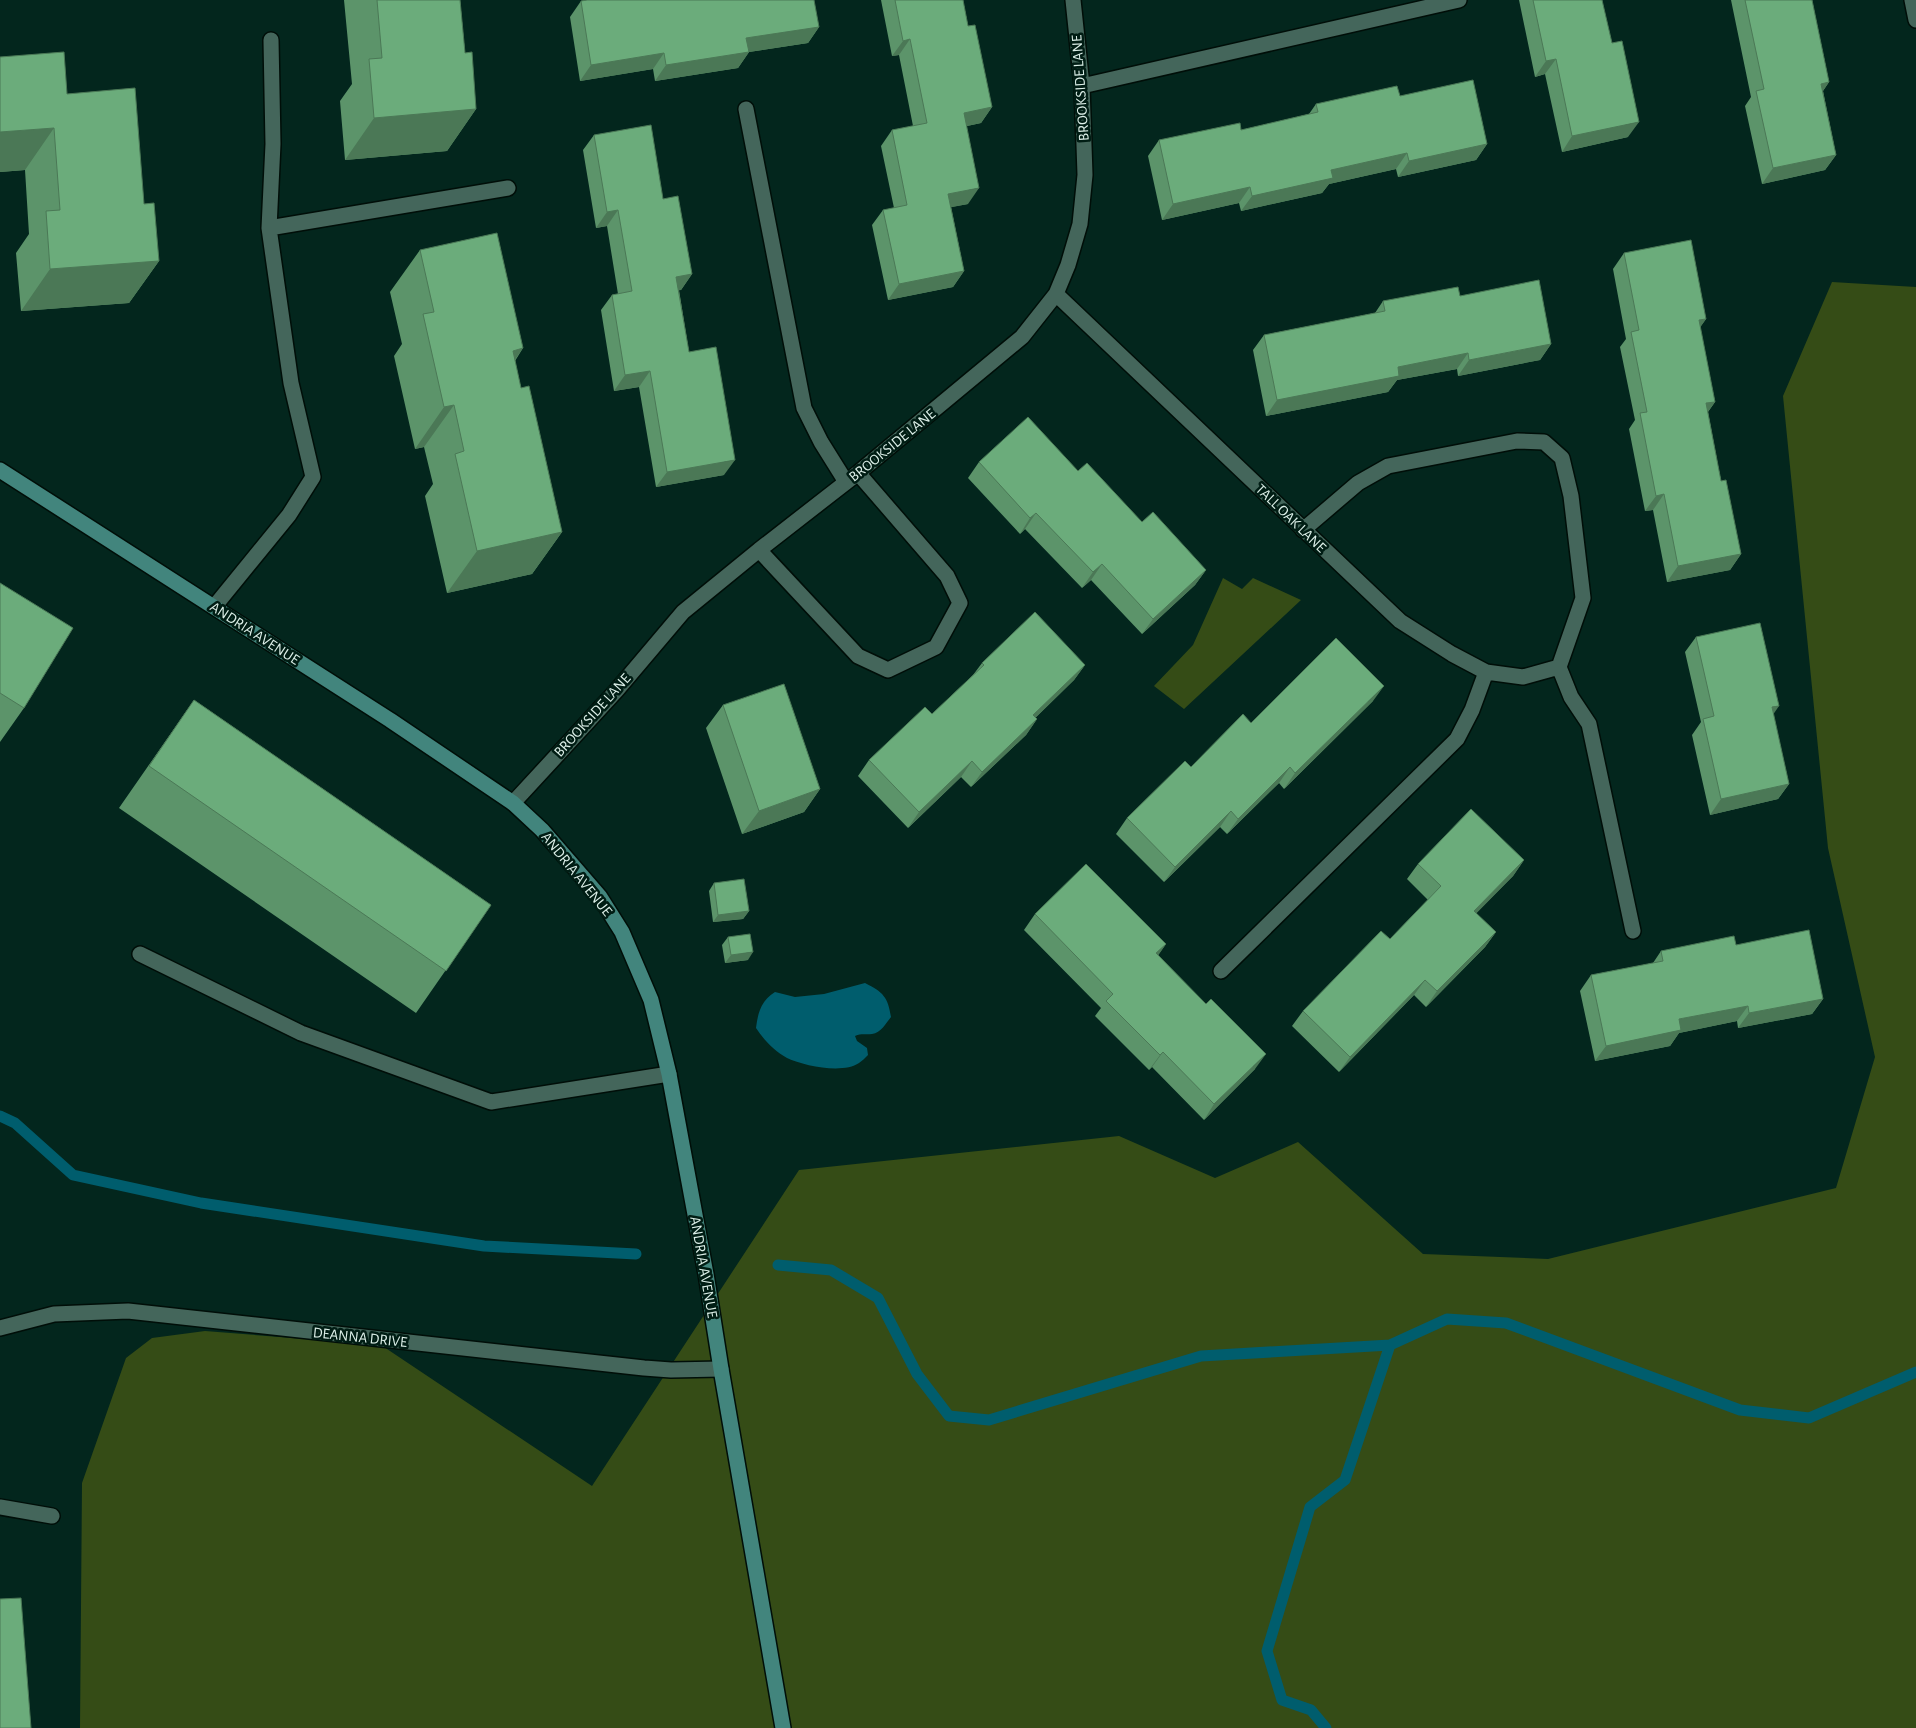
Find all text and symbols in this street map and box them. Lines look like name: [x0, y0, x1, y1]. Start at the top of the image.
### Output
street label: BROOKSIDE LANE: [1069, 34, 1092, 142]
street label: BROOKSIDE LANE: [846, 406, 938, 485]
street label: TALL OAK LANE: [1253, 481, 1329, 555]
street label: ANDRIA AVENUE: [207, 599, 302, 668]
street label: BROOKSIDE LANE: [551, 671, 634, 760]
street label: ANDRIA AVENUE: [538, 830, 615, 919]
street label: ANDRIA AVENUE: [687, 1215, 720, 1319]
street label: DEANNA DRIVE: [312, 1325, 408, 1350]

